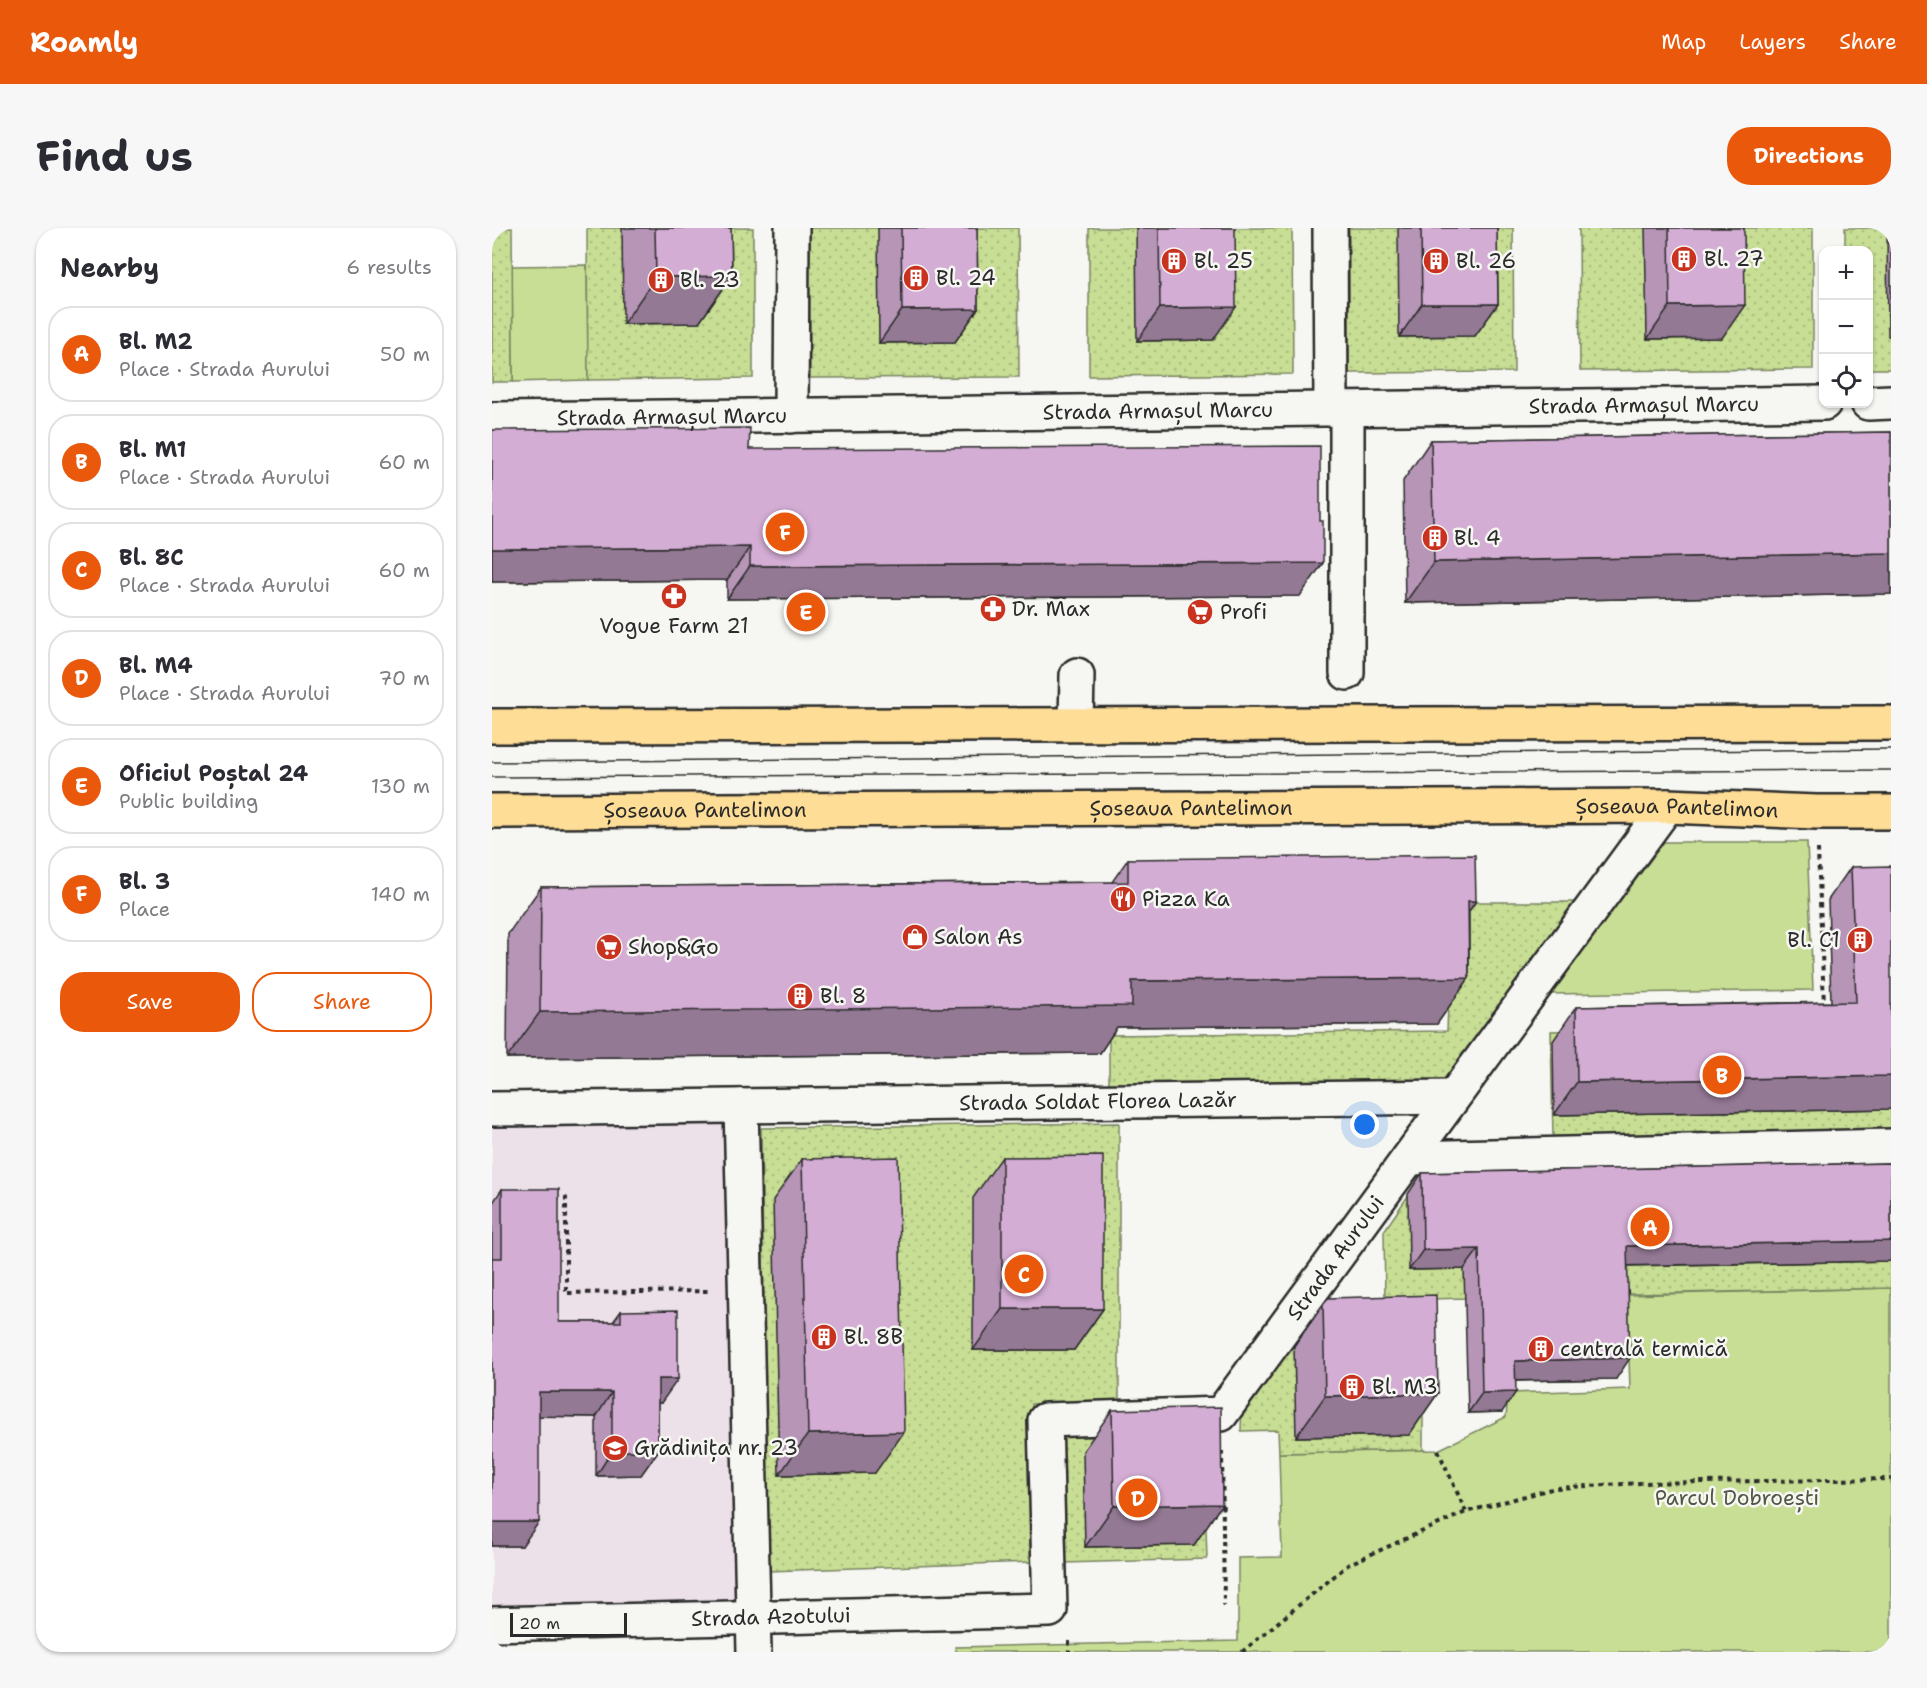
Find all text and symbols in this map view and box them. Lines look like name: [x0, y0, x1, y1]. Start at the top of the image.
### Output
text: Roamly: [30, 23, 138, 61]
text: Map: [1661, 28, 1706, 56]
text: Layers: [1739, 28, 1806, 56]
text: Share: [1839, 28, 1897, 56]
button: Directions: [1727, 127, 1891, 185]
text: Find us: [36, 128, 193, 184]
building icon: Bl. 27: [1669, 244, 1699, 274]
place label: Bl. 27: [1704, 245, 1764, 273]
building icon: Bl. 25: [1159, 246, 1189, 276]
building icon: Bl. 26: [1421, 246, 1451, 276]
map controls: [1819, 246, 1873, 408]
button: +: [1819, 246, 1873, 300]
place label: Bl. 25: [1194, 247, 1253, 275]
place label: Bl. 26: [1456, 247, 1516, 275]
text: Nearby: [60, 250, 159, 285]
text: 6 results: [346, 254, 432, 280]
building icon: Bl. 24: [901, 263, 931, 293]
place label: Bl. 24: [936, 264, 996, 292]
building icon: Bl. 23: [646, 265, 676, 295]
place label: Bl. 23: [680, 266, 740, 294]
button: −: [1819, 300, 1873, 354]
text: Bl. M2: [119, 327, 193, 356]
text: A: [74, 341, 89, 367]
text: 50 m: [380, 341, 430, 367]
button: locate: [1819, 354, 1873, 408]
text: Place · Strada Aurului: [119, 356, 330, 382]
street label: Strada Armașul Marcu: [1529, 390, 1759, 421]
street label: Strada Armașul Marcu: [1043, 396, 1273, 426]
street label: Strada Armașul Marcu: [557, 401, 787, 432]
text: Bl. M1: [119, 435, 186, 464]
text: B: [75, 449, 88, 475]
text: 60 m: [378, 449, 430, 475]
text: Place · Strada Aurului: [119, 464, 330, 490]
pin: F: [766, 510, 804, 554]
building icon: Bl. 4: [1420, 523, 1450, 553]
place label: Bl. 4: [1454, 524, 1500, 552]
text: Bl. 8C: [119, 543, 184, 572]
text: C: [75, 557, 88, 583]
text: 60 m: [378, 557, 430, 583]
text: Place · Strada Aurului: [119, 572, 330, 598]
pharmacy icon: Vogue Farm 21: [659, 581, 689, 611]
pin: E: [786, 590, 826, 634]
pharmacy icon: Dr. Max: [978, 594, 1008, 624]
place label: Dr. Max: [1012, 595, 1090, 623]
supermarket icon: Profi: [1185, 597, 1215, 627]
place label: Profi: [1220, 598, 1267, 626]
place label: Vogue Farm 21: [599, 612, 749, 640]
text: Bl. M4: [119, 651, 193, 680]
text: D: [74, 665, 89, 691]
text: 70 m: [378, 665, 430, 691]
text: Place · Strada Aurului: [119, 680, 330, 706]
text: Oficiul Poștal 24: [119, 759, 308, 788]
text: E: [75, 773, 88, 799]
text: 130 m: [371, 773, 430, 799]
text: Public building: [119, 788, 258, 814]
street label: Șoseaua Pantelimon: [1575, 792, 1779, 824]
street label: Șoseaua Pantelimon: [1089, 794, 1293, 823]
street label: Șoseaua Pantelimon: [603, 796, 807, 826]
text: Bl. 3: [119, 867, 170, 896]
text: F: [76, 881, 87, 907]
text: 140 m: [371, 881, 430, 907]
restaurant icon: Pizza Ka: [1108, 884, 1138, 914]
place label: Pizza Ka: [1142, 885, 1230, 913]
text: Place: [119, 896, 170, 922]
shop icon: Salon As: [900, 922, 930, 952]
place label: Salon As: [934, 923, 1023, 951]
building icon: Bl. C1: [1845, 925, 1875, 955]
place label: Bl. C1: [1787, 926, 1840, 954]
supermarket icon: Shop&Go: [594, 932, 624, 962]
place label: Shop&Go: [628, 933, 719, 961]
button: Save: [60, 972, 240, 1032]
button: Share: [252, 972, 432, 1032]
building icon: Bl. 8: [785, 981, 815, 1011]
place label: Bl. 8: [820, 982, 866, 1010]
pin: B: [1702, 1052, 1742, 1098]
street label: Strada Soldat Florea Lazăr: [959, 1086, 1237, 1117]
your location: [1350, 1110, 1379, 1139]
street label: Strada Aurului: [1280, 1190, 1391, 1326]
pin: A: [1630, 1204, 1670, 1250]
pin: C: [1004, 1252, 1044, 1296]
building icon: Bl. 8B: [809, 1322, 839, 1352]
place label: Bl. 8B: [844, 1323, 903, 1351]
building icon: centrală termică: [1526, 1334, 1556, 1364]
place label: centrală termică: [1560, 1335, 1728, 1363]
building icon: Bl. M3: [1337, 1372, 1367, 1402]
place label: Bl. M3: [1372, 1373, 1438, 1401]
school or university icon: Grădinița nr. 23: [600, 1433, 630, 1463]
place label: Grădinița nr. 23: [634, 1434, 798, 1462]
pin: D: [1118, 1476, 1158, 1520]
park label: Parcul Dobroești: [1655, 1484, 1819, 1513]
street label: Strada Azotului: [691, 1601, 851, 1633]
scale bar: [510, 1610, 627, 1638]
text: 20 m: [519, 1613, 560, 1634]

